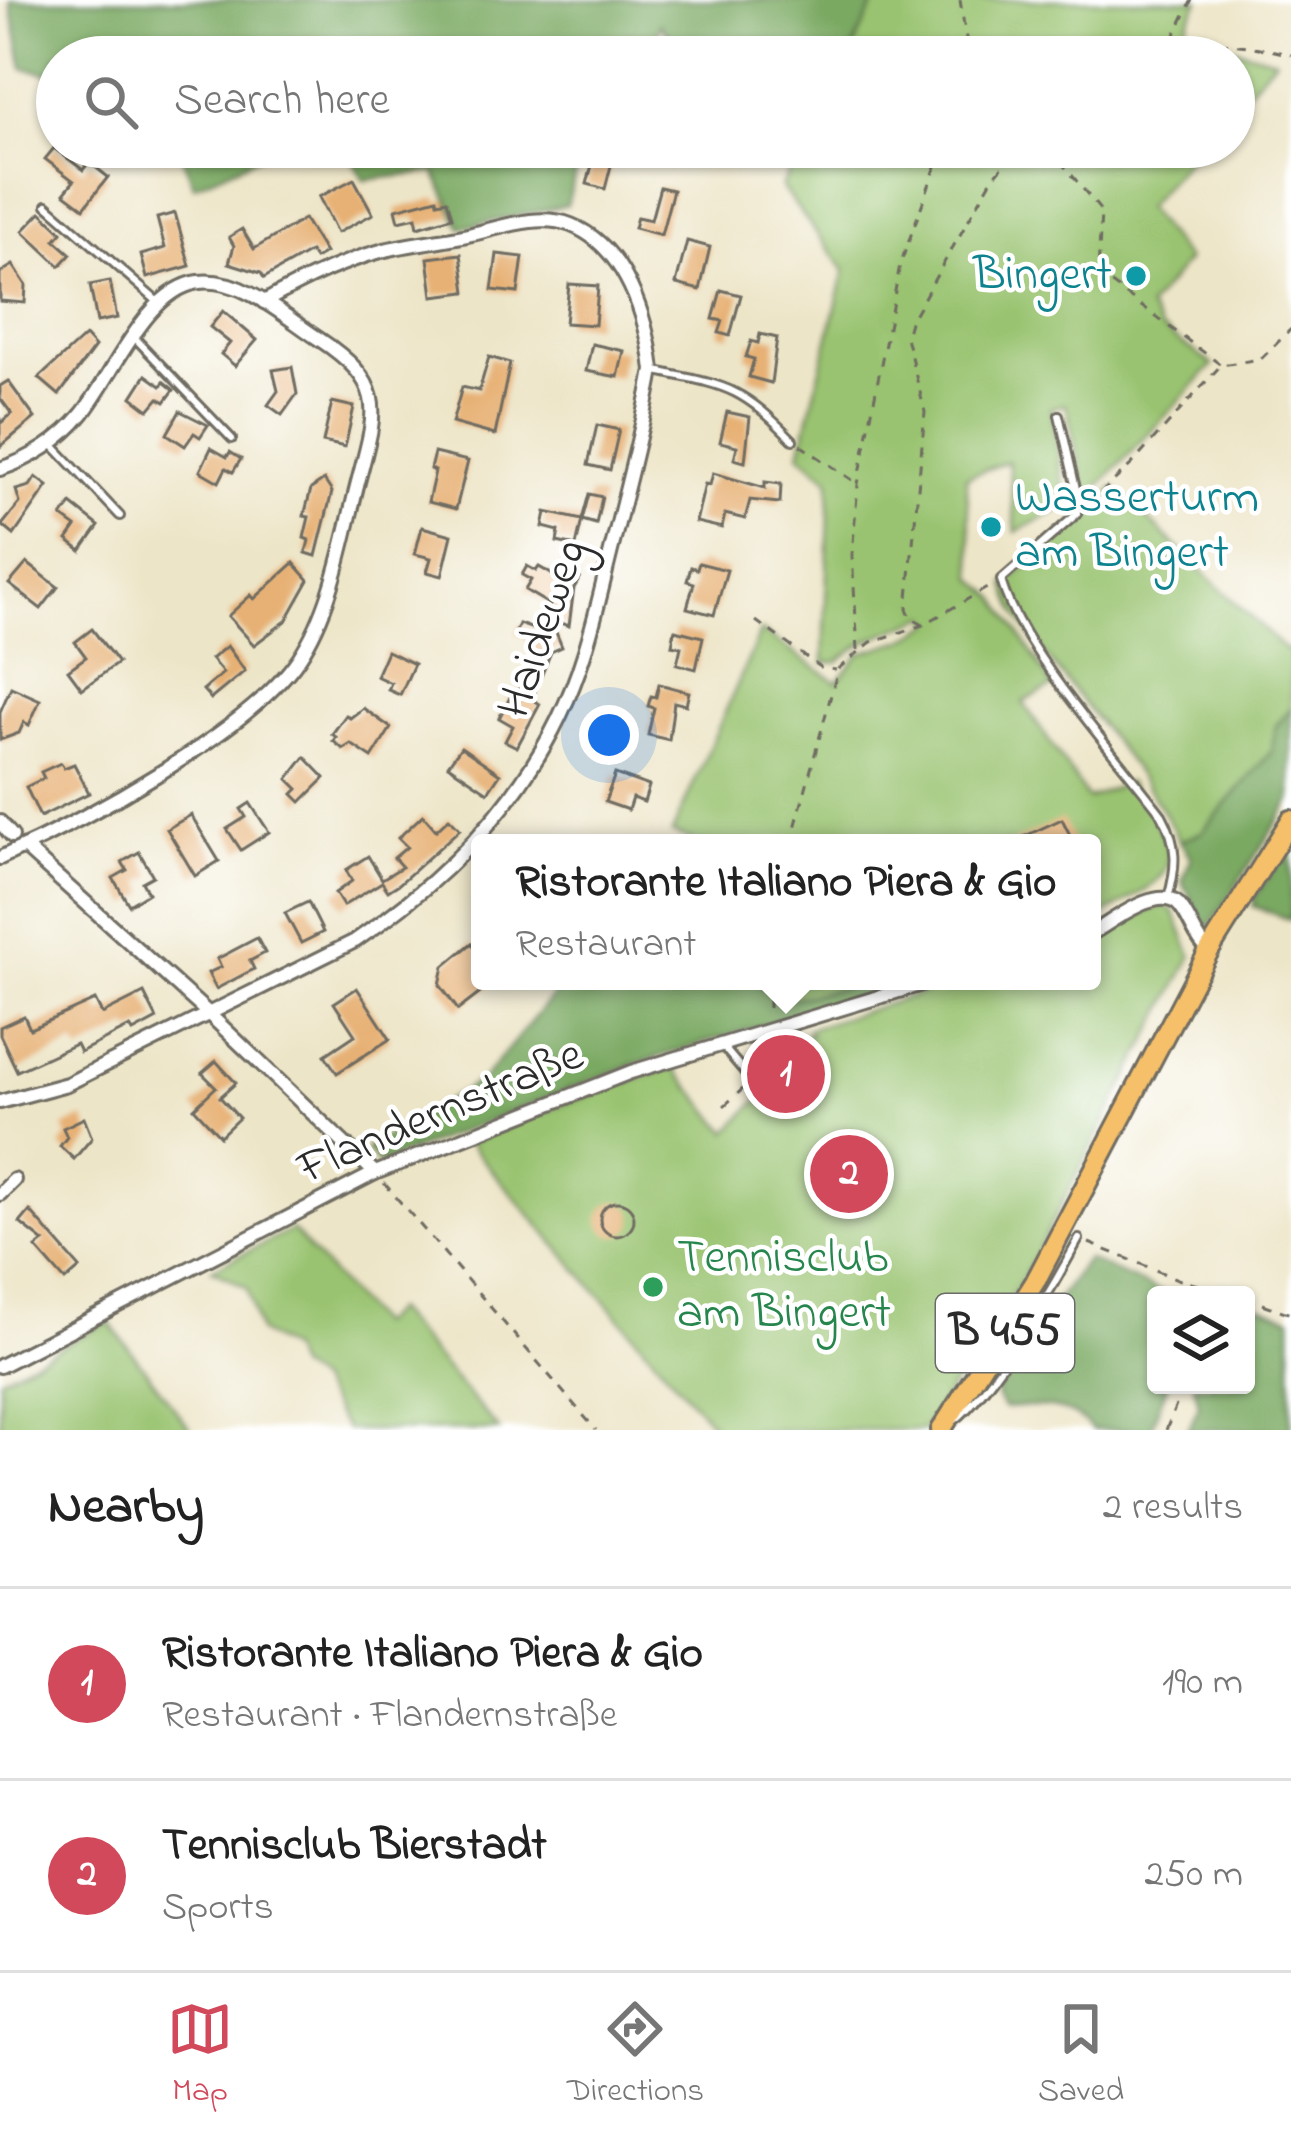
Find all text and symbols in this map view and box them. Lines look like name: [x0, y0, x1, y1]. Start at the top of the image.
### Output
search box: [36, 36, 1255, 168]
icon: search: [78, 69, 144, 135]
text: Search here: [174, 69, 390, 135]
place label: Bingert: [972, 241, 1112, 312]
marker: Bingert: [1123, 263, 1149, 289]
place label: Wasserturm am Bingert: [1015, 464, 1259, 590]
marker: Wasserturm am Bingert: [978, 514, 1004, 540]
street label: Haideweg: [481, 530, 608, 728]
your location: [579, 705, 639, 765]
popup: [471, 834, 1101, 990]
text: Ristorante Italiano Piera & Gio: [516, 851, 1056, 917]
text: Restaurant: [516, 917, 696, 974]
street label: Flandernstraße: [287, 1021, 595, 1205]
pin: 1: [747, 1029, 825, 1119]
pin: 2: [810, 1129, 888, 1219]
place label: Tennisclub am Bingert: [677, 1224, 891, 1350]
marker: Tennisclub am Bingert: [640, 1274, 666, 1300]
map controls: [1147, 1286, 1255, 1394]
button: layers: [1147, 1286, 1255, 1394]
road number: B 455: [936, 1294, 1074, 1372]
text: Nearby: [48, 1471, 204, 1546]
text: 2 results: [1103, 1480, 1243, 1537]
text: Ristorante Italiano Piera & Gio: [162, 1622, 703, 1688]
text: 1: [81, 1655, 93, 1712]
text: 190 m: [1162, 1655, 1243, 1712]
text: Restaurant · Flandernstraße: [162, 1688, 617, 1745]
text: Tennisclub Bierstadt: [162, 1814, 547, 1880]
text: 2: [77, 1847, 97, 1904]
text: 250 m: [1144, 1847, 1243, 1904]
text: Sports: [162, 1880, 274, 1937]
tab: Map: [167, 1996, 233, 2116]
tab: Directions: [567, 1996, 704, 2116]
tab: Saved: [1038, 1996, 1124, 2116]

